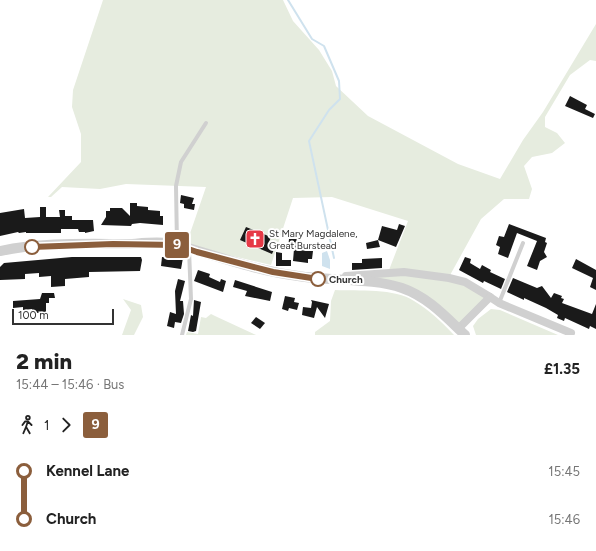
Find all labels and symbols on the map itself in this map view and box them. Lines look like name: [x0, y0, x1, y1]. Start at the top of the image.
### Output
place label: St Mary Magdalene, Great Burstead: [269, 227, 357, 252]
church icon: St Mary Magdalene, Great Burstead: [244, 228, 266, 250]
line badge: 9: [164, 232, 190, 258]
unlabelled marker: [24, 239, 40, 255]
marker: Church: [310, 271, 326, 287]
place label: Church: [329, 273, 363, 286]
scale bar: [12, 307, 114, 326]

